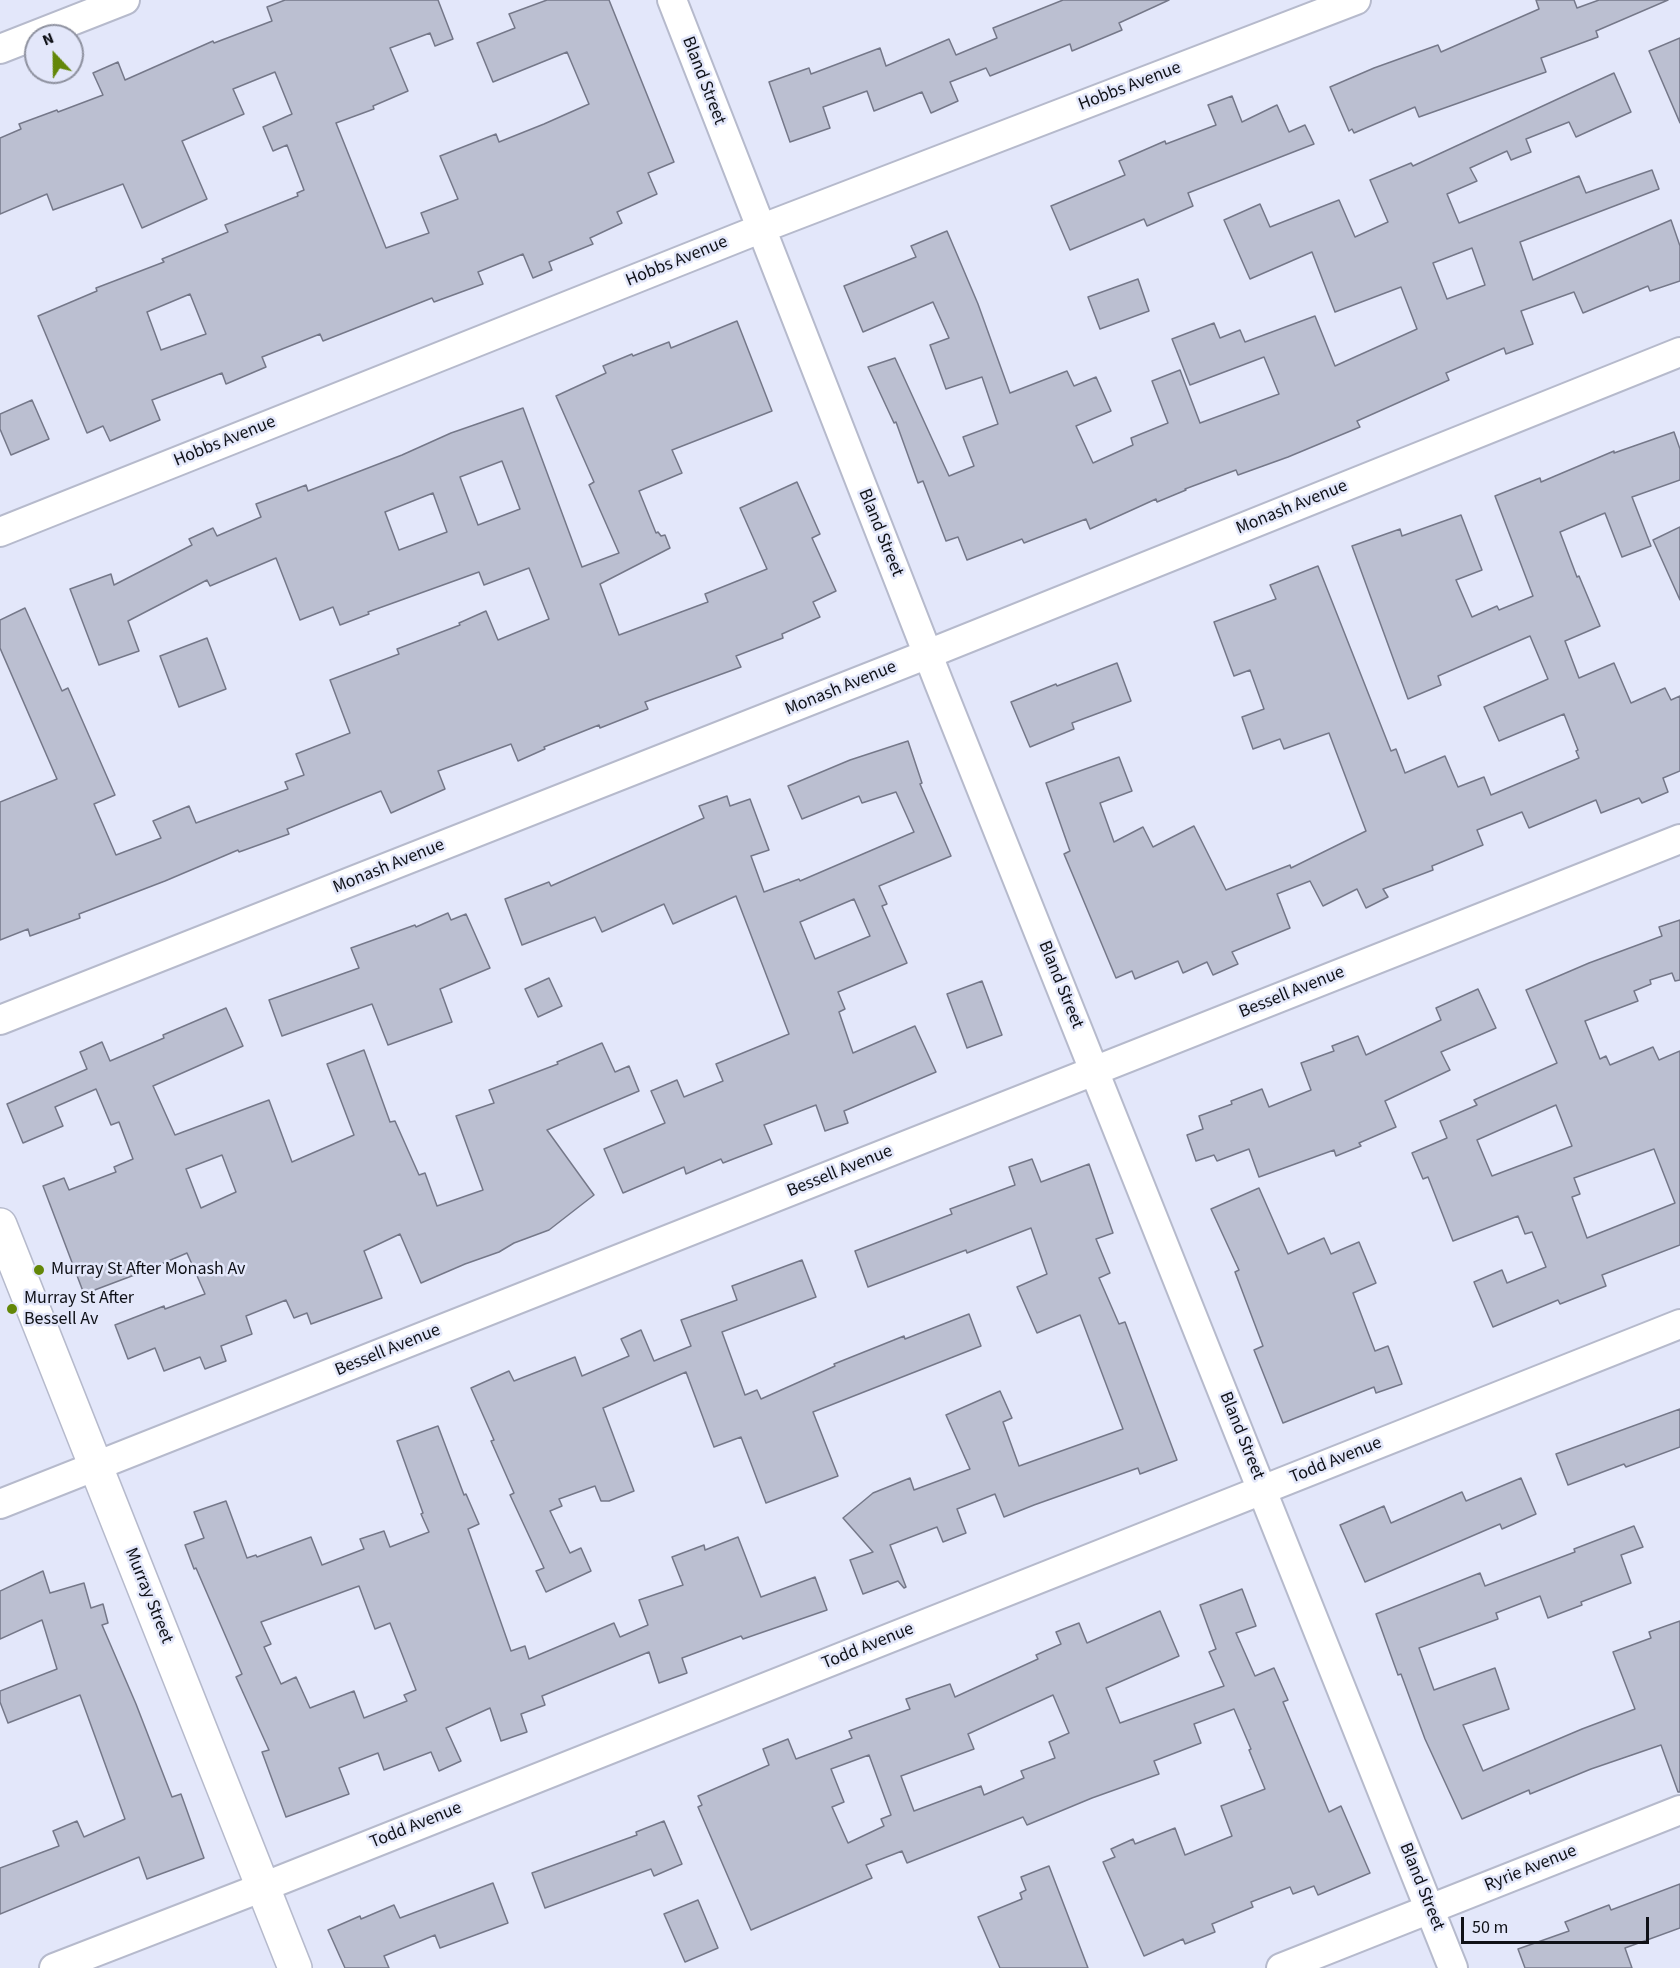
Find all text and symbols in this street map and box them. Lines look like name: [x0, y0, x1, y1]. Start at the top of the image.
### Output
north arrow: [24, 24, 84, 84]
text: N: [39, 27, 57, 51]
street label: Bland Street: [676, 34, 730, 128]
street label: Hobbs Avenue: [1076, 58, 1184, 116]
street label: Hobbs Avenue: [623, 232, 731, 292]
street label: Hobbs Avenue: [171, 412, 279, 472]
street label: Monash Avenue: [1233, 476, 1351, 540]
street label: Bland Street: [853, 486, 907, 580]
street label: Monash Avenue: [782, 657, 900, 721]
street label: Monash Avenue: [330, 835, 448, 899]
street label: Bland Street: [1033, 938, 1087, 1032]
street label: Bessell Avenue: [1236, 962, 1348, 1024]
street label: Bessell Avenue: [784, 1141, 896, 1203]
place label: Murray St After Monash Av: [51, 1259, 245, 1281]
marker: Murray St After Monash Av: [32, 1263, 46, 1277]
place label: Murray St After Bessell Av: [24, 1288, 134, 1330]
marker: Murray St After Bessell Av: [5, 1302, 19, 1316]
street label: Bessell Avenue: [332, 1320, 444, 1382]
street label: Bland Street: [1214, 1389, 1268, 1483]
street label: Todd Avenue: [1287, 1433, 1385, 1489]
street label: Murray Street: [119, 1545, 177, 1647]
street label: Todd Avenue: [819, 1619, 917, 1675]
street label: Todd Avenue: [367, 1798, 465, 1854]
street label: Bland Street: [1394, 1840, 1448, 1934]
street label: Ryrie Avenue: [1482, 1841, 1580, 1897]
scale bar: [1464, 1905, 1652, 1943]
text: 50 m: [1472, 1915, 1508, 1940]

